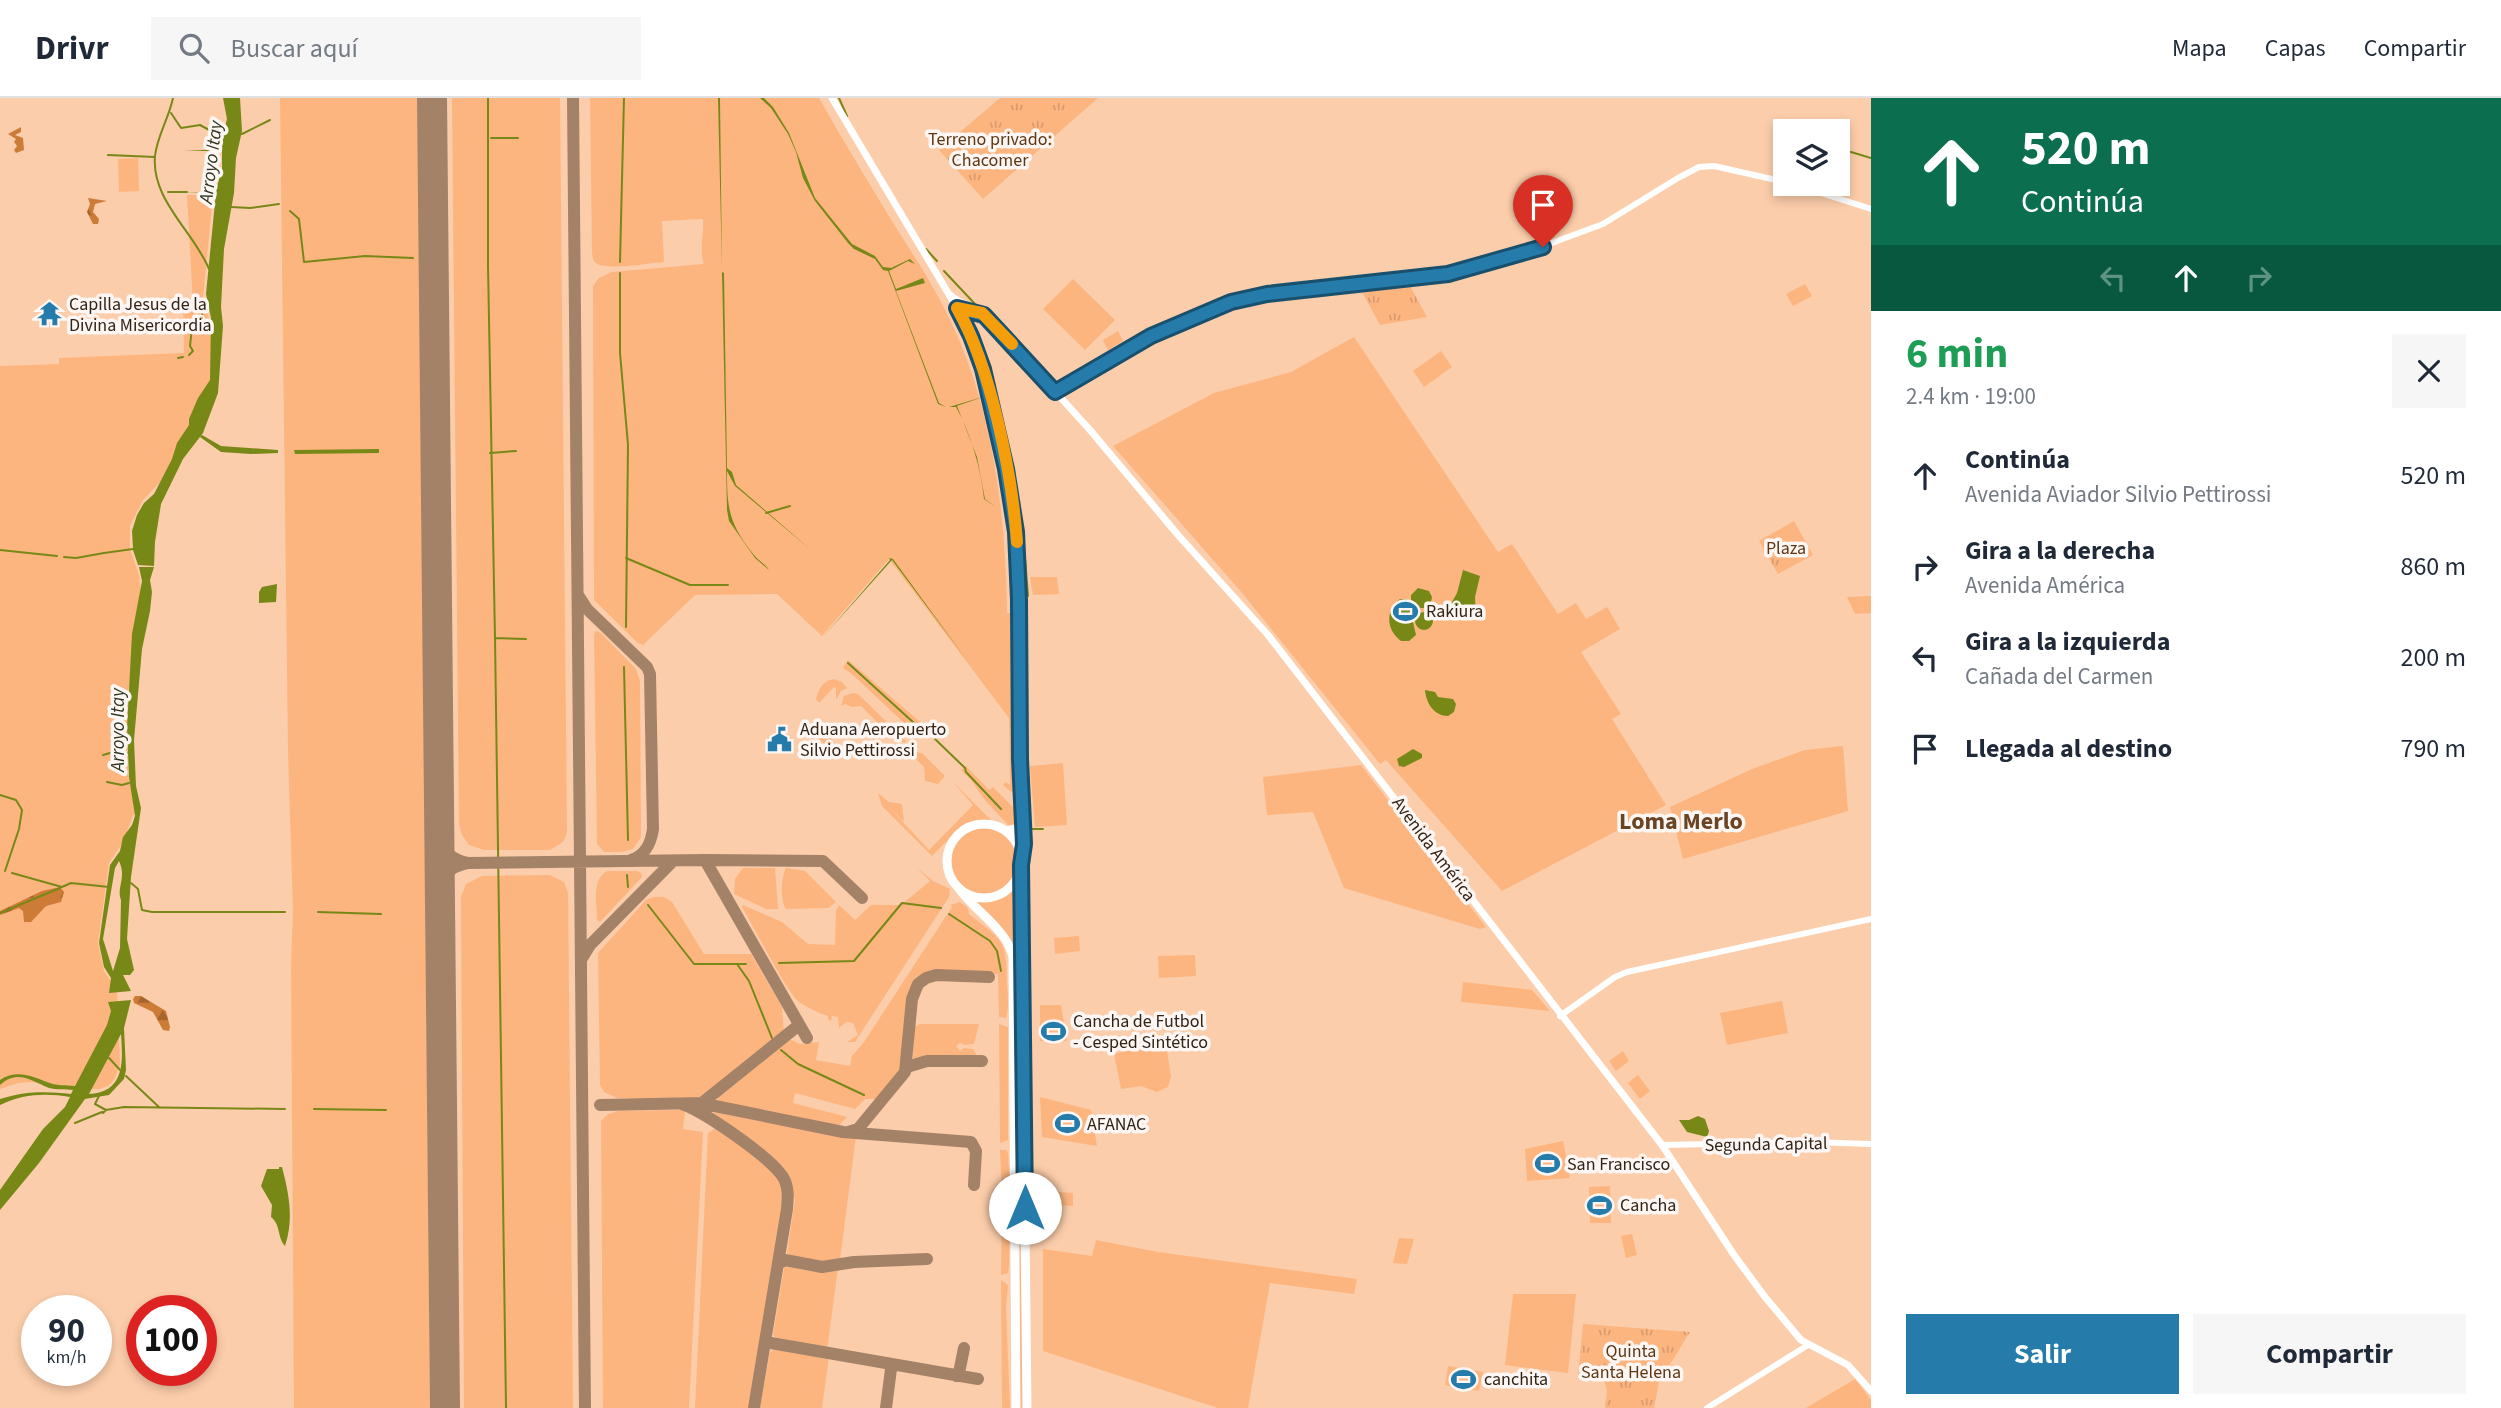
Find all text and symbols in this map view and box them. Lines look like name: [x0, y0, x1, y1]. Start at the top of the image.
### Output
search box: [151, 17, 641, 80]
text: Drivr: [35, 25, 109, 72]
icon: search: [175, 29, 213, 67]
text: Buscar aquí: [231, 30, 358, 67]
text: Mapa: [2172, 31, 2227, 66]
text: Capas: [2265, 31, 2326, 66]
text: Compartir: [2364, 31, 2466, 66]
text: 520 m: [2021, 114, 2150, 184]
water label: Arroyo Itay: [193, 118, 230, 206]
map controls: [1773, 119, 1850, 196]
button: layers: [1773, 119, 1850, 196]
icon: ahead: [1906, 126, 1997, 217]
park label: Terreno privado: Chacomer: [928, 127, 1052, 173]
pin: [1513, 175, 1573, 247]
text: Continúa: [2021, 179, 2144, 225]
icon: arrive: [1524, 186, 1562, 224]
icon: left: [2094, 259, 2132, 297]
icon: ahead: [2167, 259, 2205, 297]
icon: right: [2240, 259, 2278, 297]
place label: Capilla Jesus de la Divina Misericordia: [69, 292, 212, 338]
temple icon: Capilla Jesus de la Divina Misericordia: [35, 300, 63, 328]
text: 6 min: [1906, 324, 2008, 384]
button: close: [2392, 334, 2466, 408]
text: 2.4 km · 19:00: [1906, 380, 2036, 413]
text: Continúa: [1965, 441, 2070, 478]
icon: ahead: [1906, 457, 1944, 495]
text: 520 m: [2400, 457, 2466, 494]
text: Avenida Aviador Silvio Pettirossi: [1965, 478, 2271, 511]
text: Gira a la derecha: [1965, 532, 2155, 569]
park label: Plaza: [1766, 536, 1806, 561]
icon: right: [1906, 548, 1944, 586]
text: 860 m: [2400, 548, 2466, 585]
text: Avenida América: [1965, 569, 2125, 602]
sports icon: Rakiura: [1392, 597, 1420, 625]
place label: Rakiura: [1426, 599, 1483, 624]
text: Gira a la izquierda: [1965, 623, 2170, 660]
icon: left: [1906, 639, 1944, 677]
text: 200 m: [2400, 639, 2466, 676]
text: Cañada del Carmen: [1965, 660, 2153, 693]
water label: Arroyo Itay: [105, 687, 132, 773]
place label: Aduana Aeropuerto Silvio Pettirossi: [800, 717, 946, 763]
public building icon: Aduana Aeropuerto Silvio Pettirossi: [766, 725, 794, 753]
icon: arrive: [1906, 730, 1944, 768]
text: Llegada al destino: [1965, 730, 2172, 767]
text: 790 m: [2400, 730, 2466, 767]
street label: Avenida América: [1386, 792, 1481, 907]
district label: Loma Merlo: [1619, 804, 1743, 839]
place label: Cancha de Futbol - Cesped Sintético: [1073, 1009, 1208, 1055]
sports icon: Cancha de Futbol - Cesped Sintético: [1039, 1017, 1067, 1045]
sports icon: AFANAC: [1053, 1110, 1081, 1138]
place label: AFANAC: [1087, 1112, 1146, 1137]
street label: Segunda Capital: [1704, 1131, 1828, 1158]
sports icon: San Francisco: [1533, 1150, 1561, 1178]
place label: San Francisco: [1567, 1152, 1670, 1177]
position arrow: [988, 1171, 1062, 1245]
sports icon: Cancha: [1586, 1191, 1614, 1219]
place label: Cancha: [1620, 1193, 1676, 1218]
speed limit sign: 100: [126, 1295, 217, 1386]
text: 90: [48, 1306, 85, 1356]
button: Salir: [1906, 1314, 2179, 1394]
button: Compartir: [2193, 1314, 2466, 1394]
park label: Quinta Santa Helena: [1581, 1339, 1681, 1385]
text: km/h: [47, 1345, 86, 1370]
sports icon: canchita: [1450, 1365, 1478, 1393]
place label: canchita: [1484, 1367, 1548, 1392]

